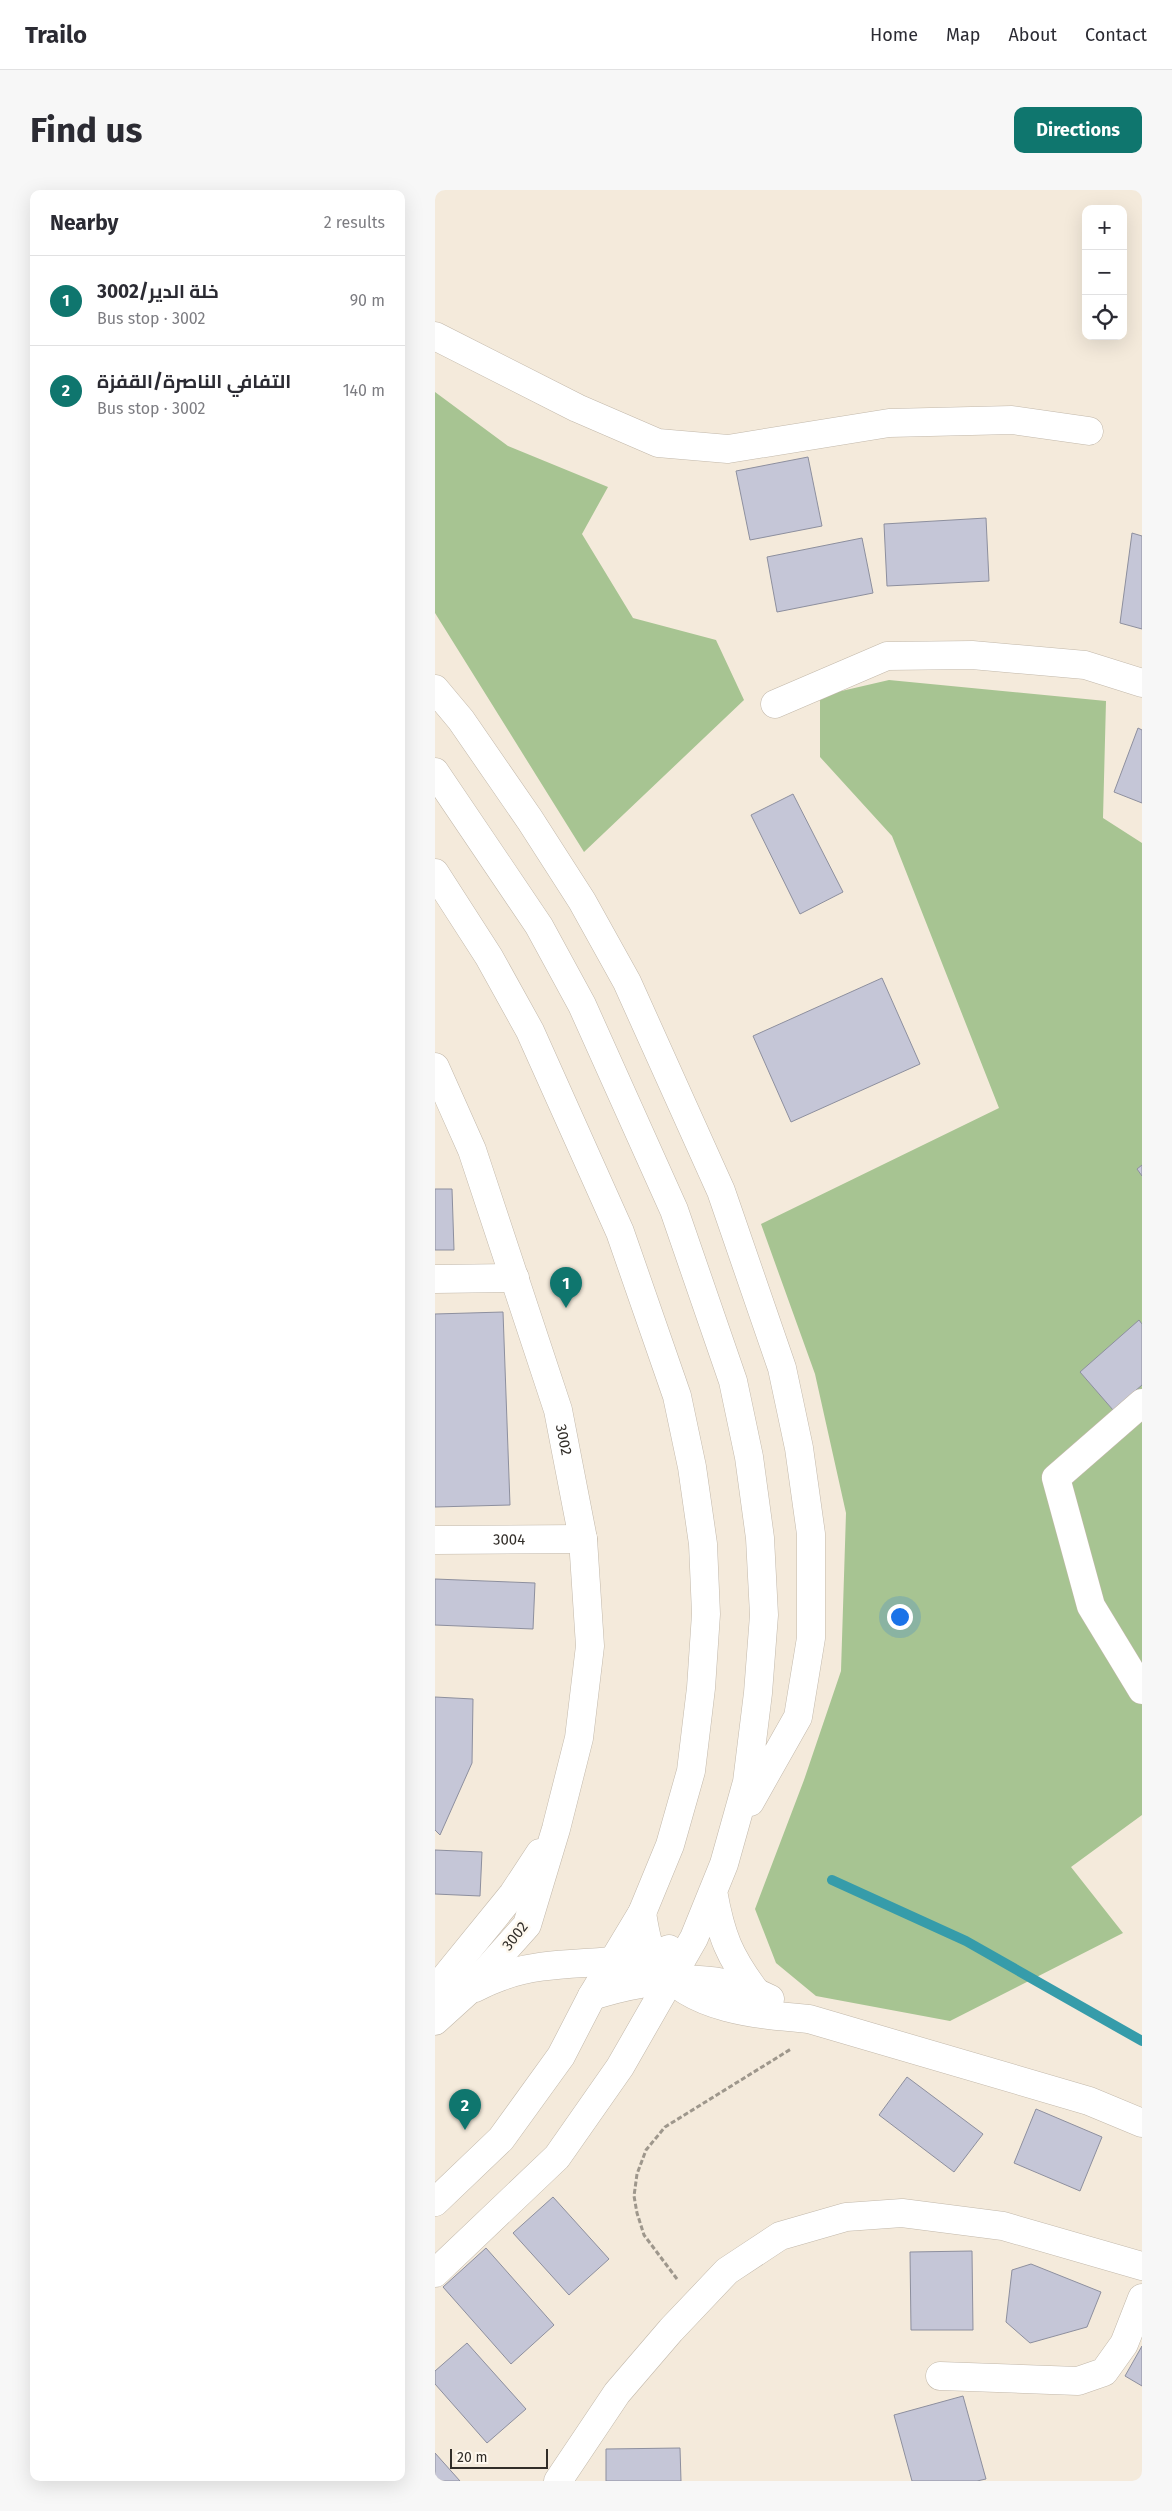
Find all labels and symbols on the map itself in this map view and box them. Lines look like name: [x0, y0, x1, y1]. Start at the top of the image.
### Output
pin: 1: [550, 1267, 582, 1308]
street label: 3002: [552, 1423, 576, 1457]
street label: 3004: [493, 1530, 525, 1549]
your location: [887, 1604, 913, 1630]
street label: 3002: [498, 1918, 532, 1954]
pin: 2: [449, 2089, 481, 2130]
scale bar: [450, 2446, 547, 2469]

